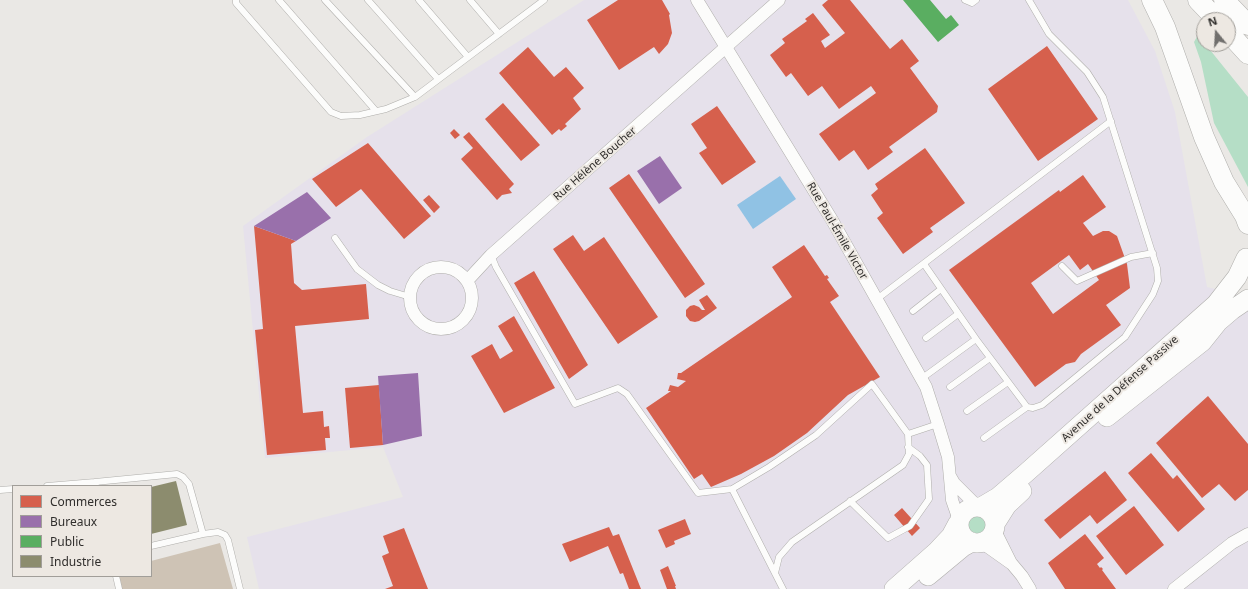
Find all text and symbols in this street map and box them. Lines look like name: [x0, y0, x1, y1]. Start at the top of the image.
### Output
north arrow: [1196, 12, 1236, 52]
text: N: [1206, 13, 1219, 30]
street label: Rue Hélène Boucher: [551, 124, 639, 204]
street label: Rue Paul-Émile Victor: [804, 180, 870, 282]
street label: Avenue de la Défense Passive: [1059, 333, 1181, 445]
legend: [12, 485, 152, 577]
text: Commerces: [50, 493, 117, 510]
text: Bureaux: [50, 513, 97, 530]
text: Public: [50, 533, 84, 550]
text: Industrie: [50, 553, 101, 570]

